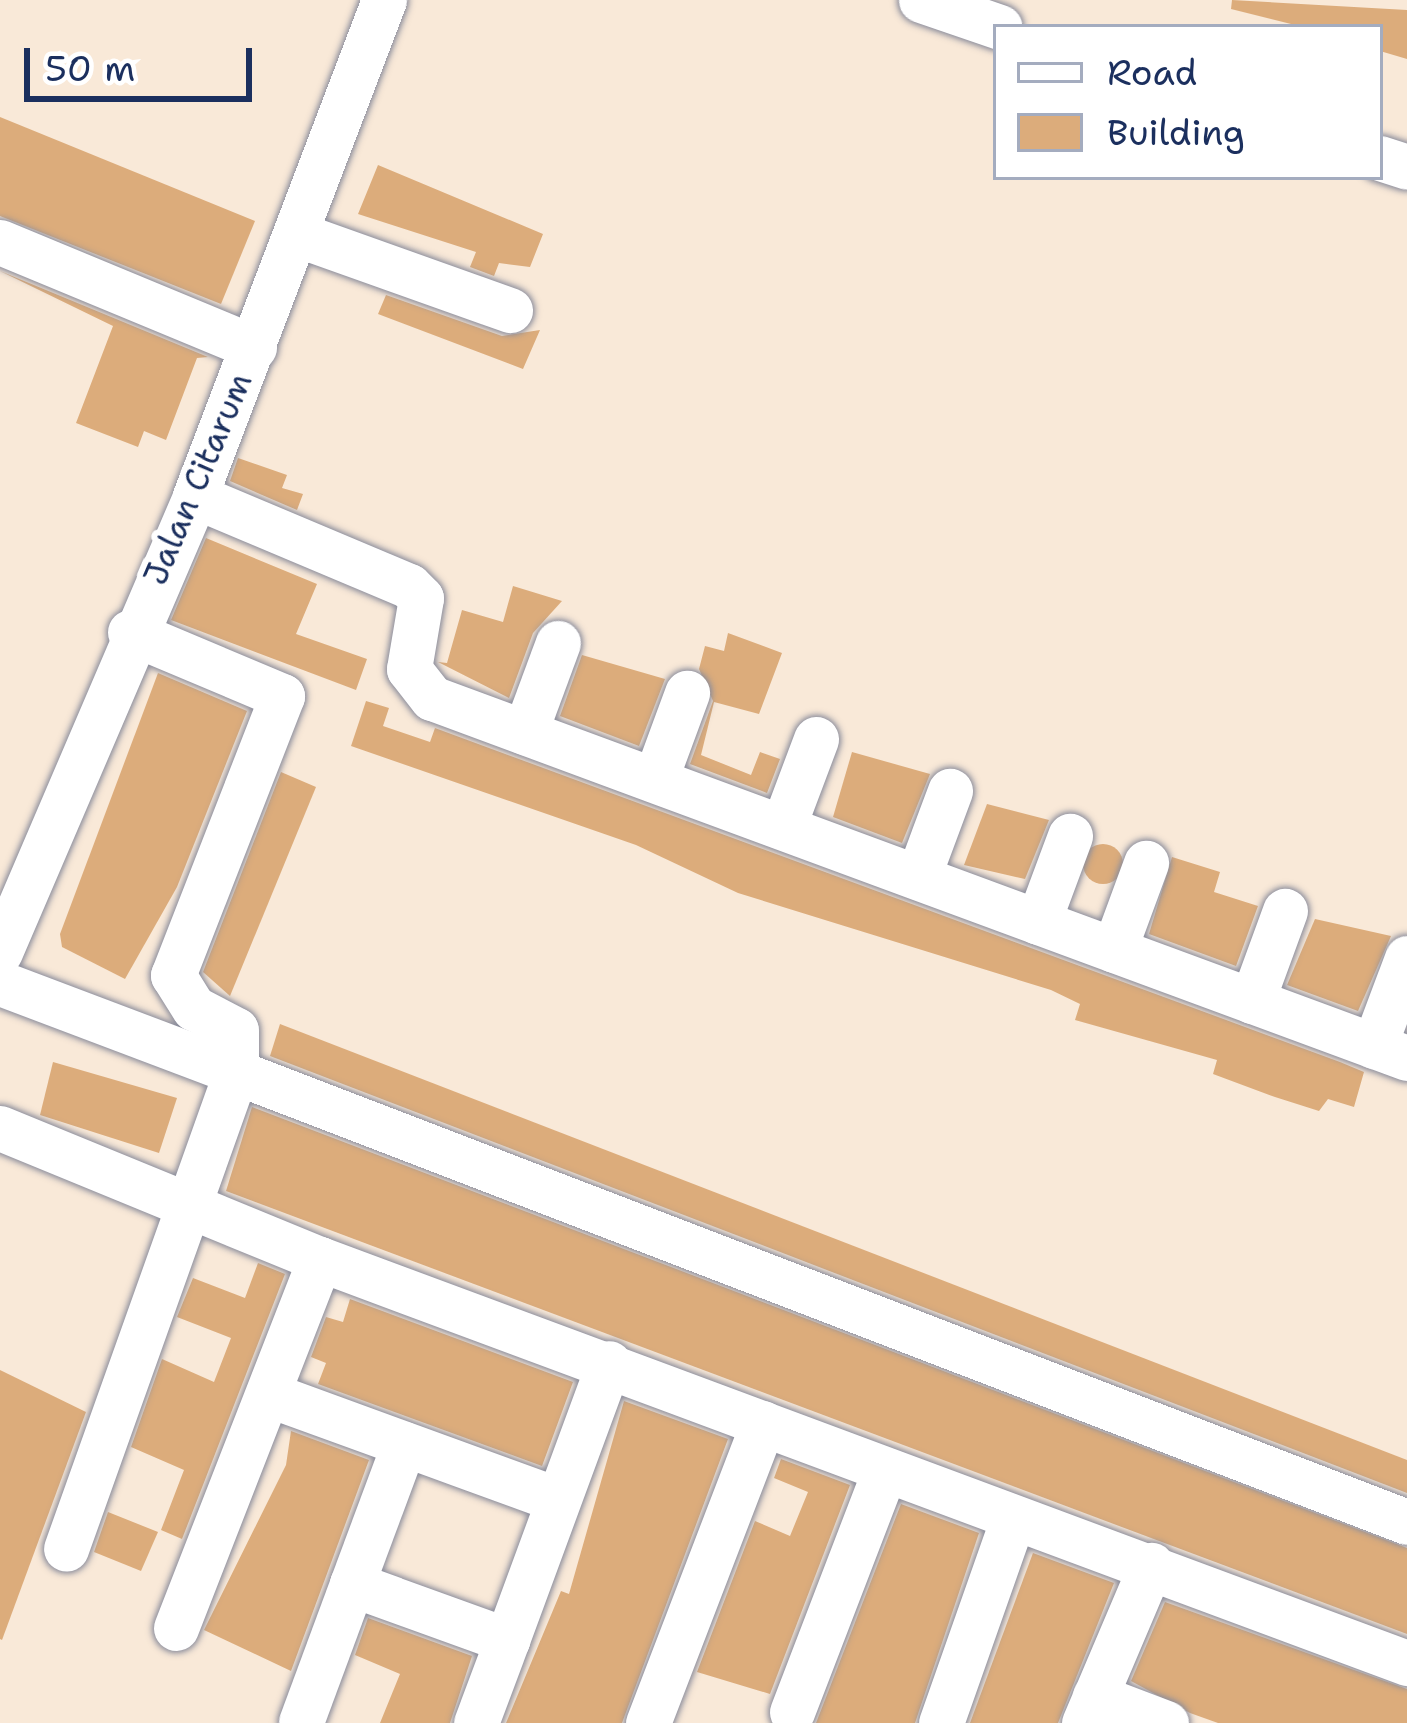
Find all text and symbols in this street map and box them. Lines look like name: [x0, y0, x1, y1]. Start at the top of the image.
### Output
scale bar: [30, 24, 258, 98]
legend: [993, 24, 1383, 180]
text: 50 m: [45, 44, 135, 93]
text: Road: [1107, 48, 1197, 97]
text: Building: [1107, 108, 1245, 157]
street label: Jalan Citarum: [136, 367, 260, 591]

